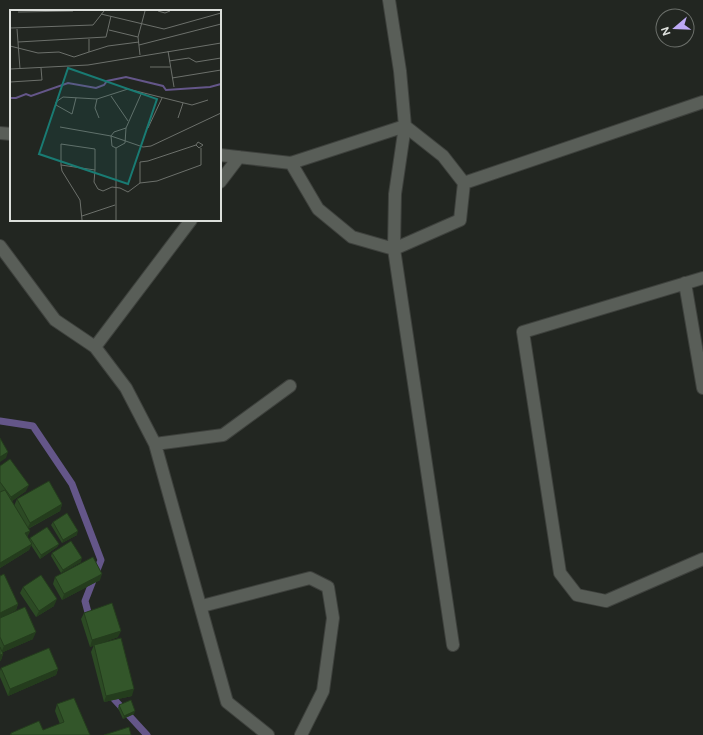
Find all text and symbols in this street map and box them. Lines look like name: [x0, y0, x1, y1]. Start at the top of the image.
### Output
north arrow: [655, 8, 695, 48]
inset map: [10, 10, 221, 221]
text: N: [658, 25, 674, 37]

